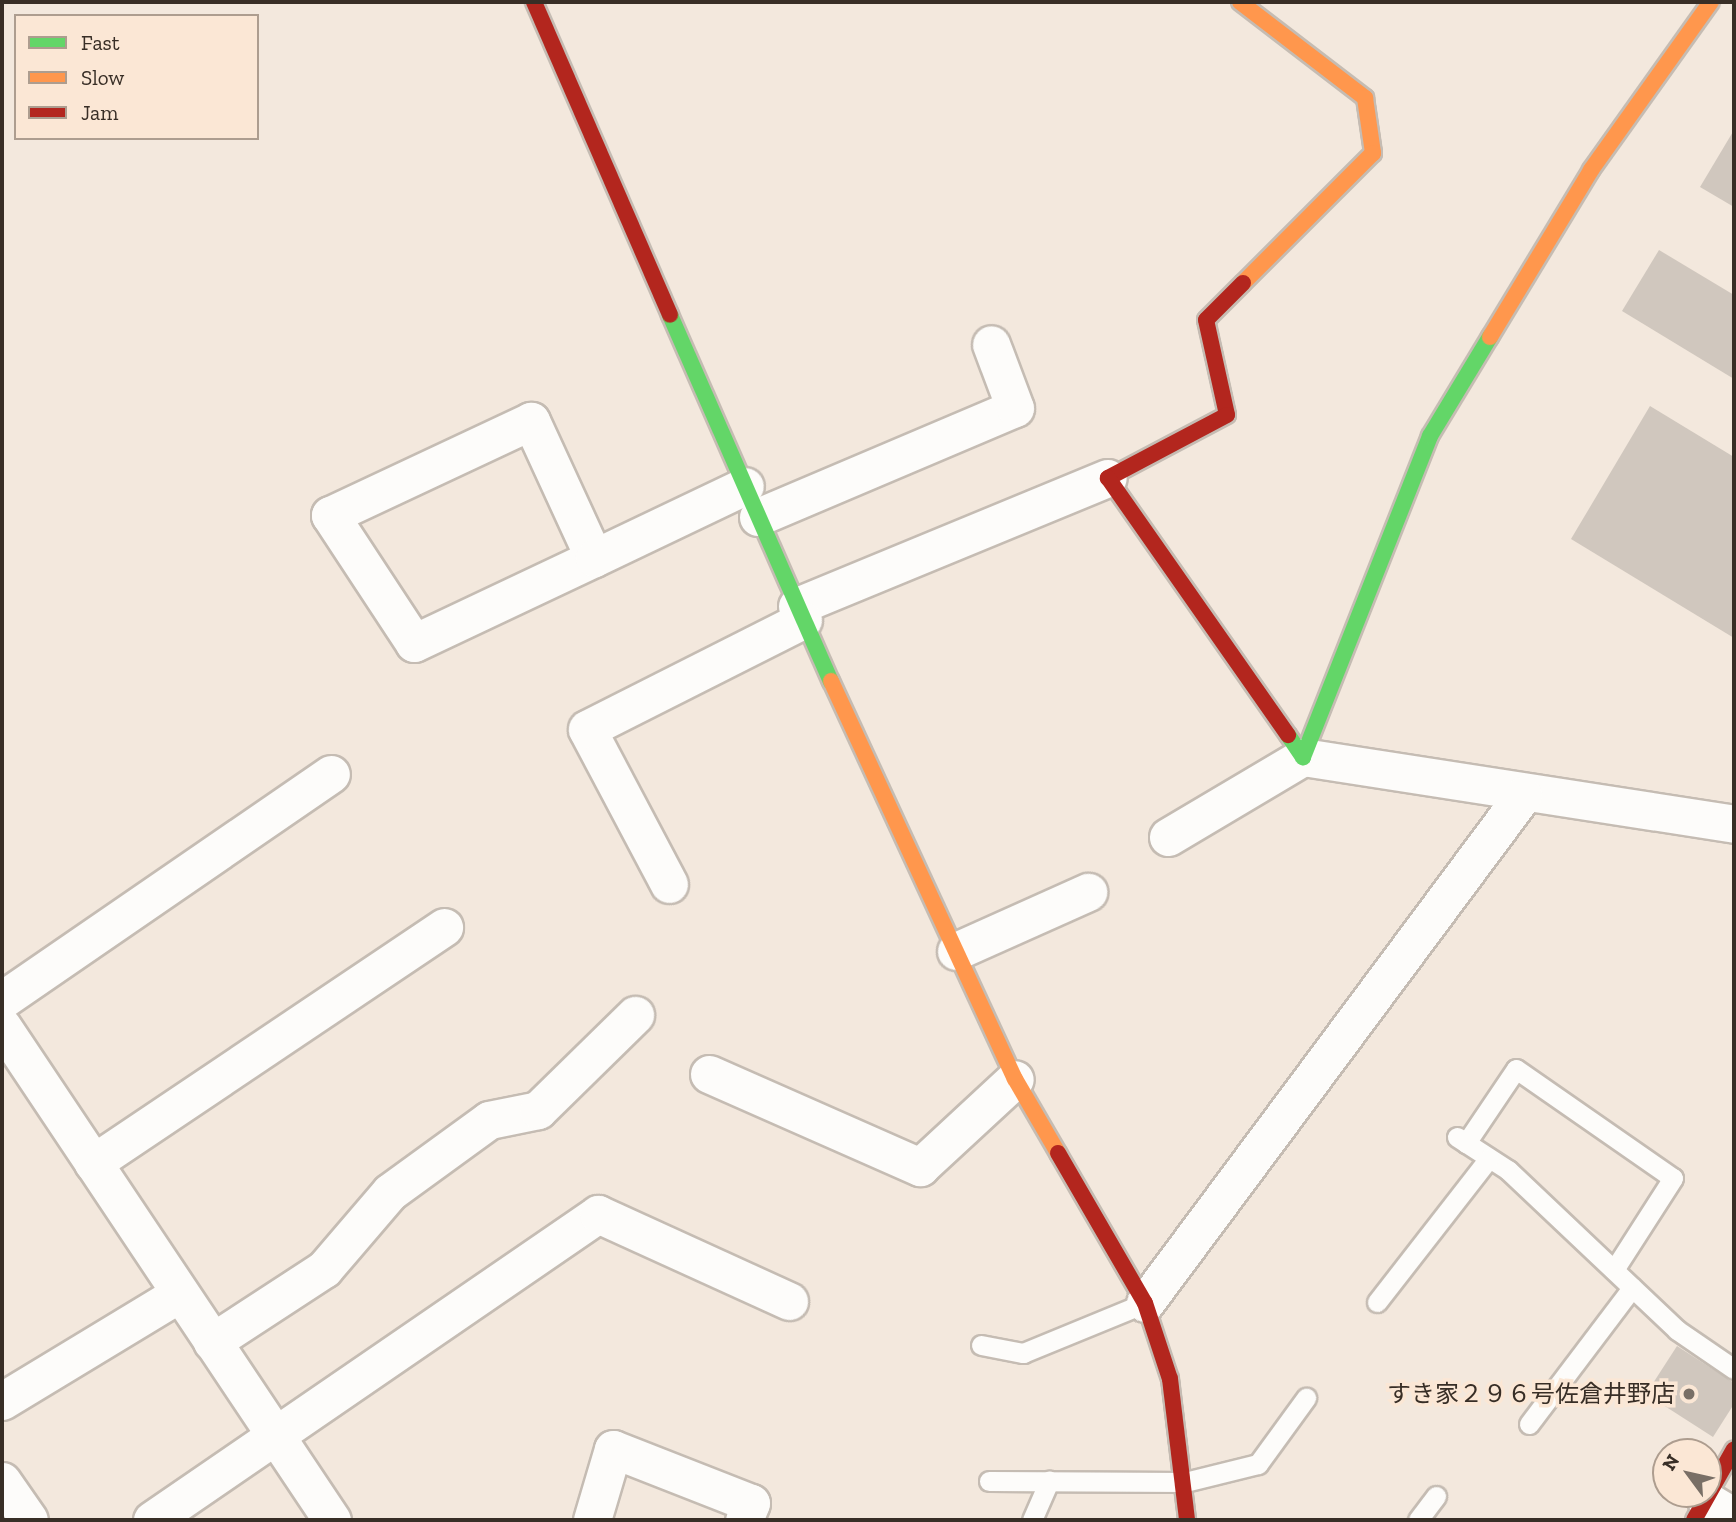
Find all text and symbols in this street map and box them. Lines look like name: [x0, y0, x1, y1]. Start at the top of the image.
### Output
legend: [14, 14, 259, 140]
text: Fast: [81, 30, 120, 55]
text: Slow: [81, 65, 124, 90]
text: Jam: [81, 100, 118, 125]
place label: すき家２９６号佐倉井野店: [1387, 1380, 1675, 1408]
marker: すき家２９６号佐倉井野店: [1681, 1386, 1697, 1402]
north arrow: [1652, 1438, 1722, 1508]
text: N: [1657, 1450, 1684, 1475]

